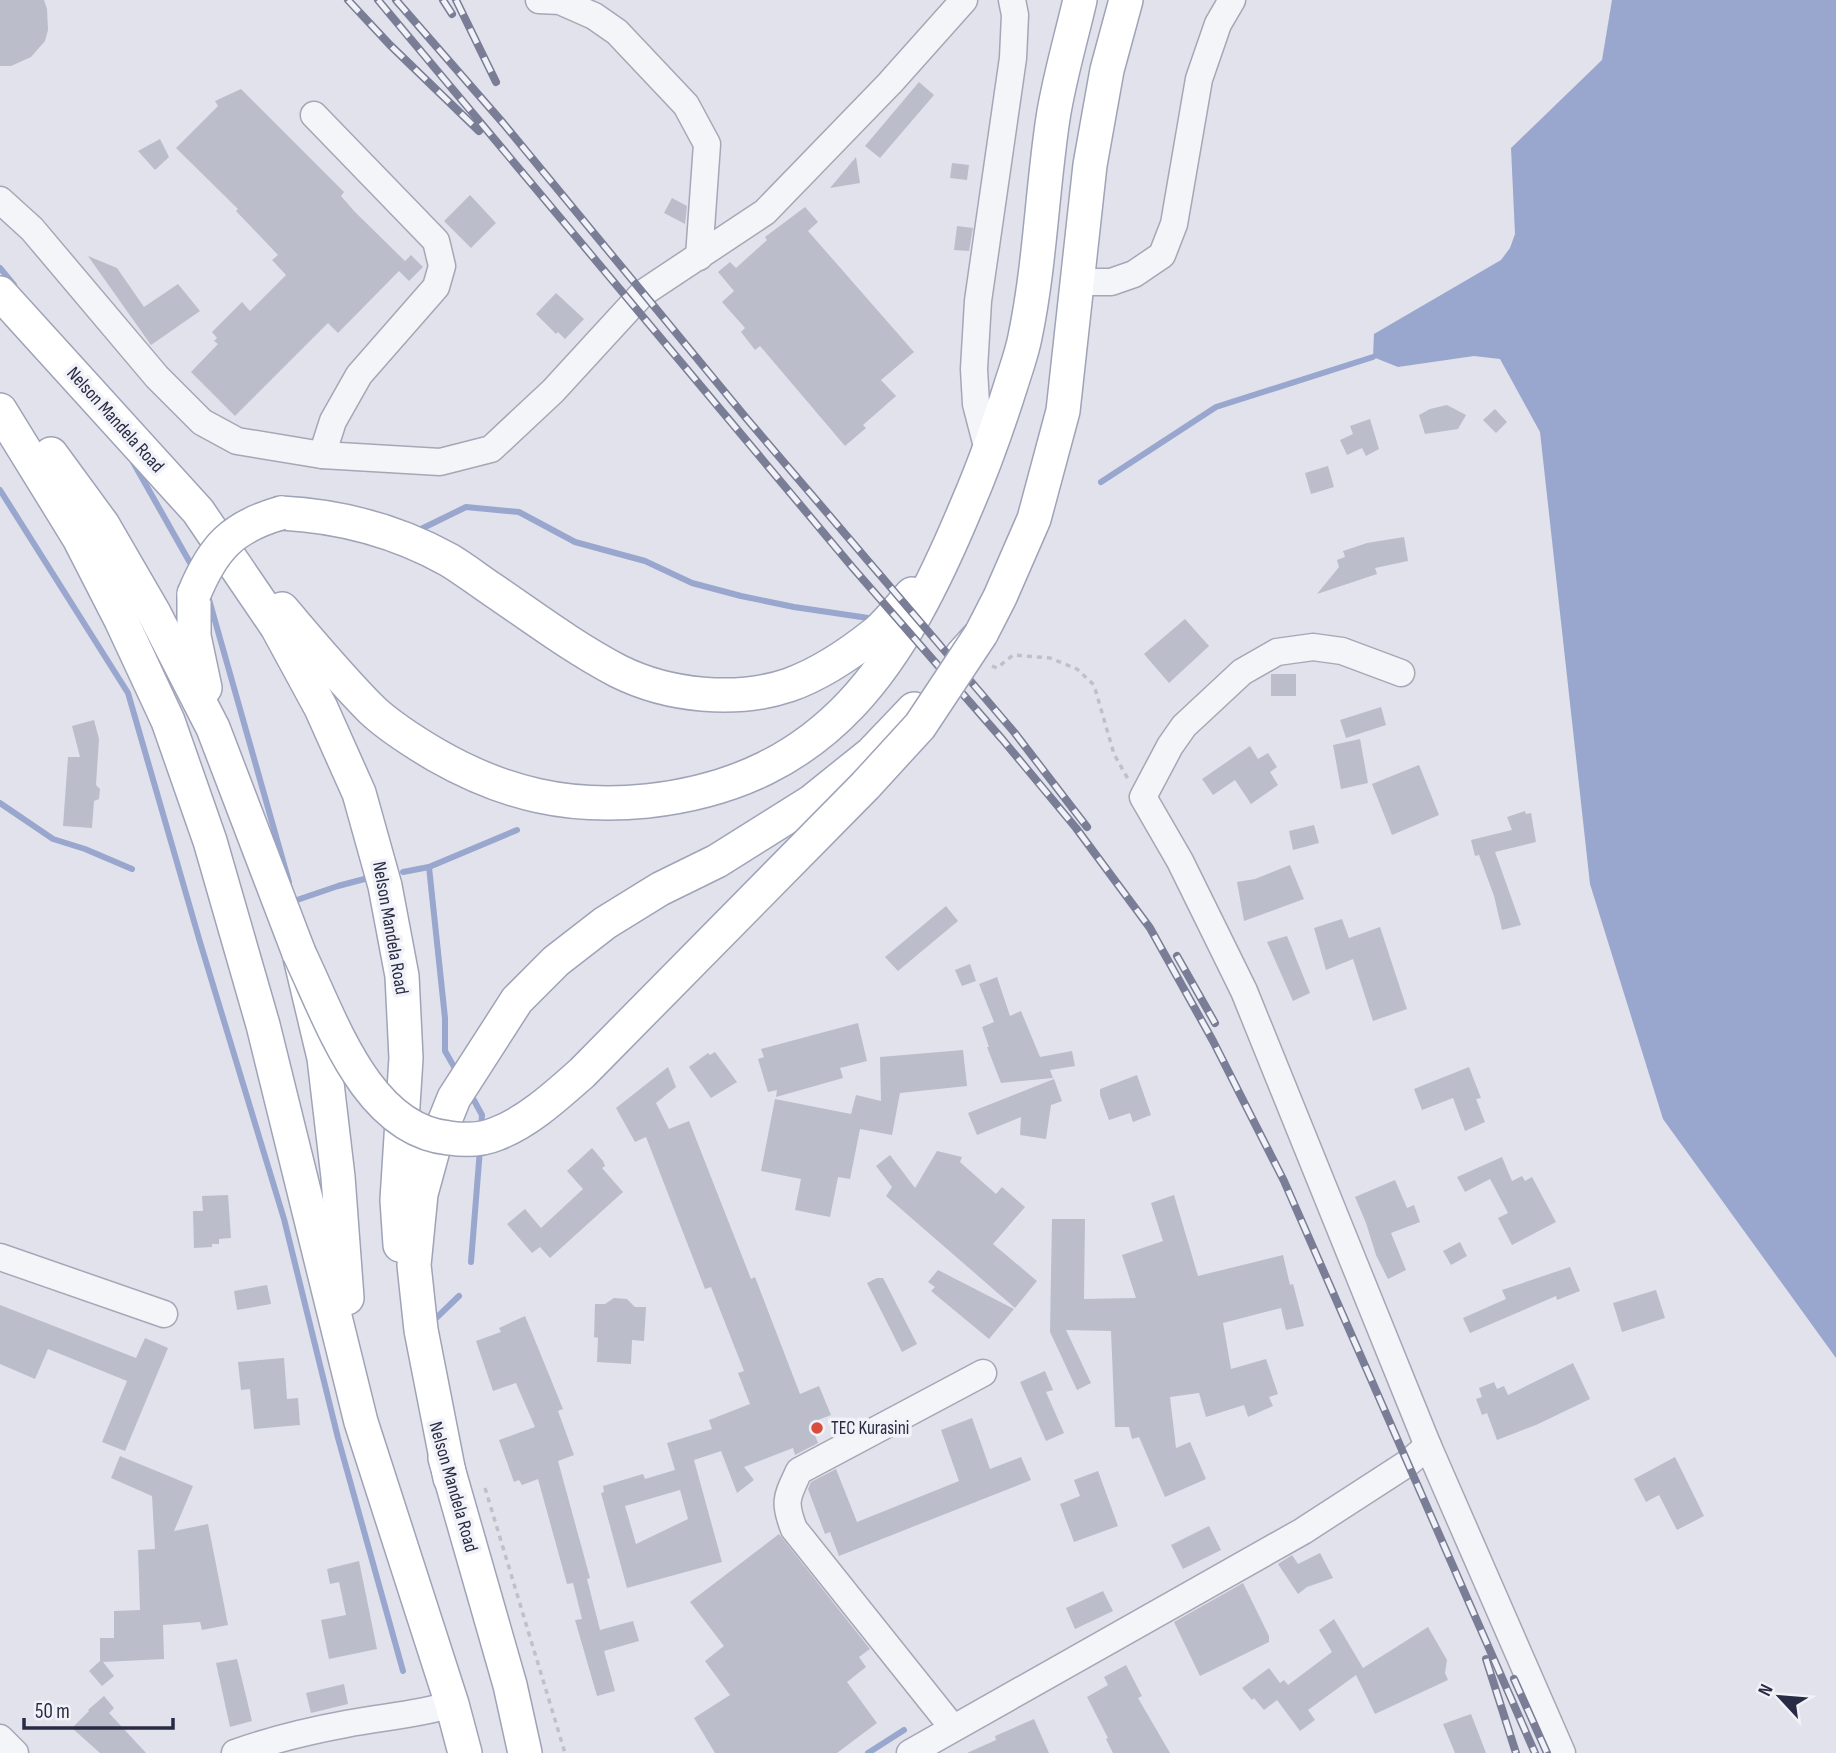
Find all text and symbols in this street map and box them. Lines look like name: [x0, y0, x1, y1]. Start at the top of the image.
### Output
street label: Nelson Mandela Road: [61, 362, 169, 478]
street label: Nelson Mandela Road: [367, 860, 413, 996]
place label: TEC Kurasini: [831, 1417, 909, 1440]
street label: Nelson Mandela Road: [423, 1419, 483, 1555]
marker: TEC Kurasini: [809, 1420, 825, 1436]
north arrow: [1745, 1662, 1815, 1732]
text: N: [1754, 1681, 1779, 1700]
scale bar: [24, 1686, 173, 1730]
text: 50 m: [35, 1699, 70, 1724]

